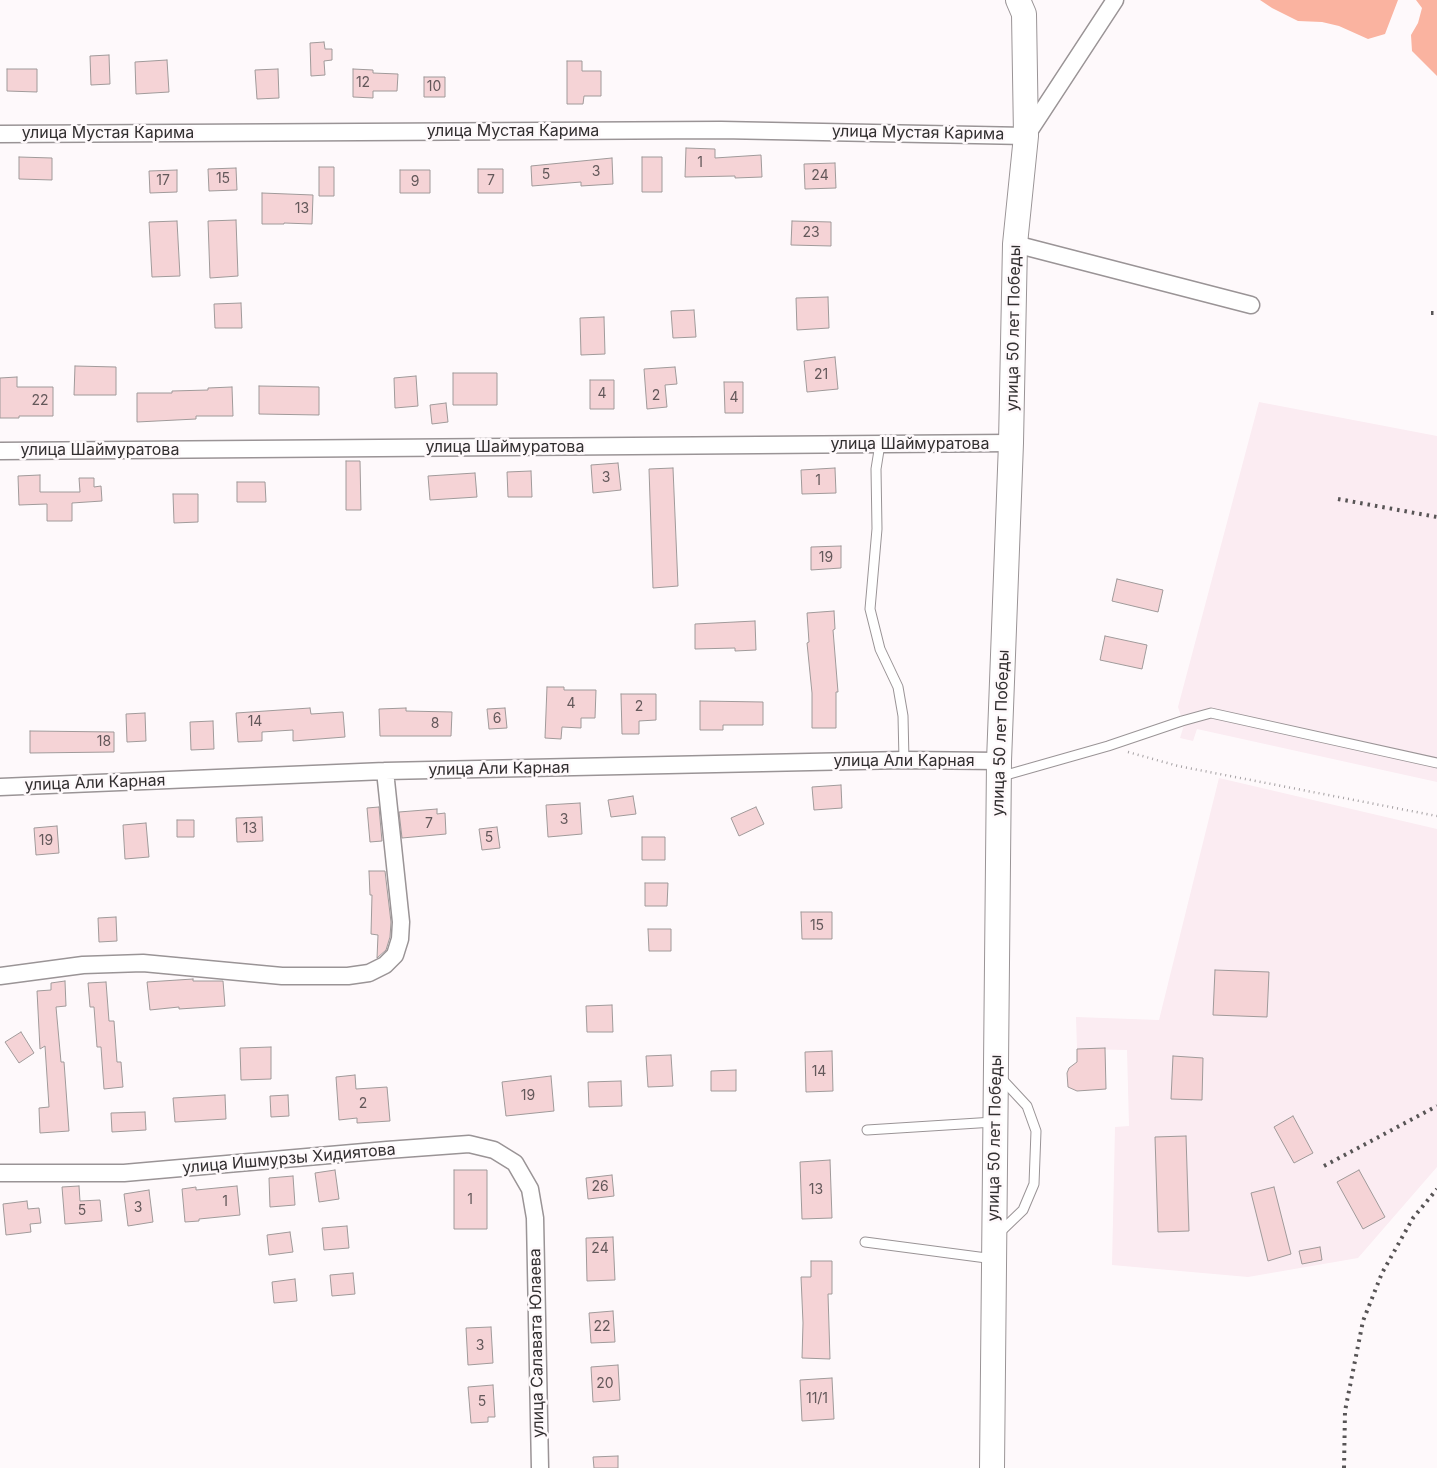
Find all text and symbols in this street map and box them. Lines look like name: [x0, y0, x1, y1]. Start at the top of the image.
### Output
house number: 12: [356, 75, 370, 91]
house number: 10: [427, 79, 441, 95]
street label: улица Мустая Карима: [427, 121, 599, 141]
street label: улица Мустая Карима: [832, 122, 1004, 144]
street label: улица Мустая Карима: [22, 123, 194, 143]
house number: 1: [697, 155, 703, 171]
house number: 3: [592, 164, 600, 180]
house number: 5: [542, 167, 550, 183]
house number: 24: [811, 168, 829, 184]
house number: 15: [216, 171, 230, 187]
house number: 17: [156, 173, 170, 189]
house number: 7: [487, 173, 495, 189]
house number: 9: [411, 174, 419, 190]
house number: 13: [295, 201, 309, 217]
house number: 23: [802, 225, 820, 241]
street label: улица 50 лет Победы: [1003, 244, 1025, 412]
house number: 21: [814, 367, 828, 383]
house number: 4: [597, 386, 607, 402]
house number: 2: [652, 388, 660, 404]
house number: 4: [729, 390, 739, 406]
house number: 22: [31, 393, 49, 409]
street label: улица Шаймуратова: [831, 434, 989, 454]
street label: улица Шаймуратова: [426, 437, 584, 457]
street label: улица Шаймуратова: [21, 440, 179, 460]
house number: 3: [602, 470, 610, 486]
house number: 1: [815, 473, 821, 489]
house number: 19: [819, 550, 833, 566]
street label: улица 50 лет Победы: [988, 649, 1014, 817]
house number: 4: [566, 696, 576, 712]
house number: 2: [635, 699, 643, 715]
house number: 6: [493, 711, 501, 727]
house number: 14: [248, 714, 262, 730]
house number: 8: [431, 716, 439, 732]
house number: 18: [97, 734, 111, 750]
street label: улица Али Карная: [833, 751, 975, 771]
street label: улица Али Карная: [428, 758, 570, 780]
street label: улица Али Карная: [24, 771, 166, 795]
house number: 3: [560, 812, 568, 828]
house number: 7: [425, 816, 433, 832]
house number: 13: [243, 821, 257, 837]
house number: 5: [485, 830, 493, 846]
house number: 19: [39, 833, 53, 849]
house number: 15: [810, 918, 824, 934]
street label: улица 50 лет Победы: [984, 1054, 1006, 1222]
house number: 14: [812, 1064, 826, 1080]
house number: 19: [521, 1088, 535, 1104]
house number: 2: [359, 1096, 367, 1112]
street label: улица Ишмурзы Хидиятова: [182, 1140, 396, 1178]
house number: 26: [591, 1179, 609, 1195]
house number: 13: [809, 1182, 823, 1198]
house number: 1: [467, 1192, 473, 1208]
house number: 1: [222, 1194, 228, 1210]
house number: 3: [134, 1200, 142, 1216]
house number: 5: [78, 1203, 86, 1219]
house number: 24: [591, 1241, 609, 1257]
street label: улица Салавата Юлаева: [526, 1248, 548, 1438]
house number: 22: [593, 1319, 611, 1335]
house number: 3: [476, 1338, 484, 1354]
house number: 20: [596, 1376, 614, 1392]
house number: 11/1: [806, 1391, 828, 1407]
house number: 5: [478, 1394, 486, 1410]

